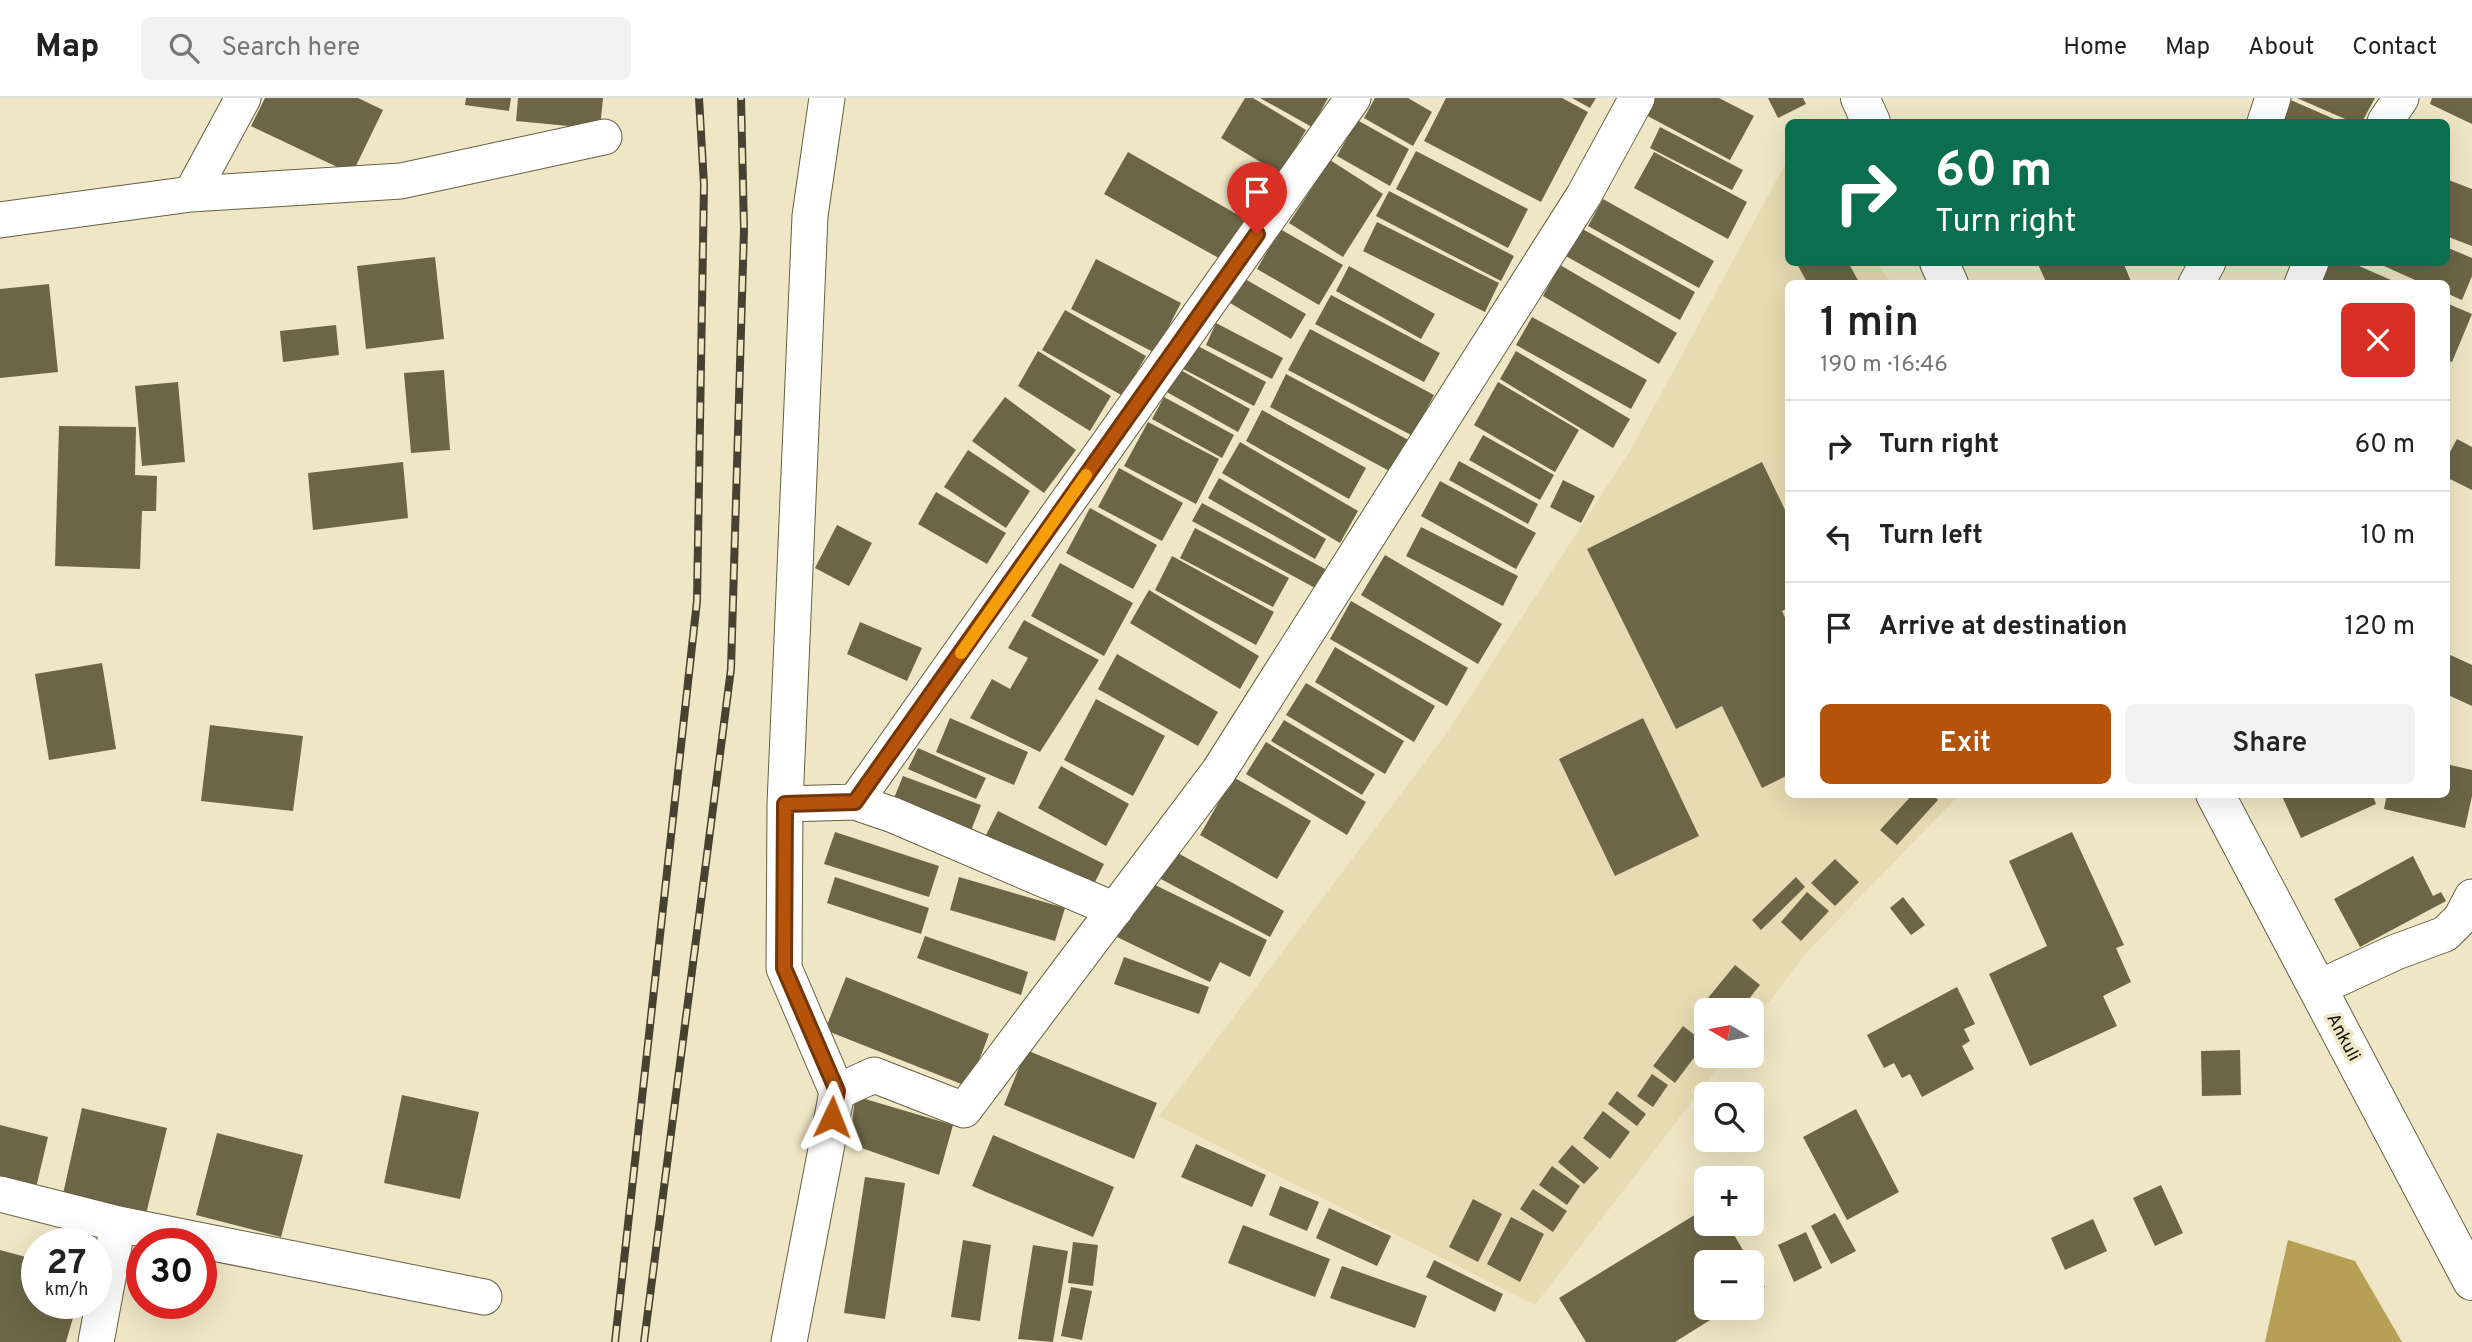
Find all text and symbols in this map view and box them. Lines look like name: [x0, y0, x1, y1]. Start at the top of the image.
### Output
search box: [141, 17, 631, 80]
text: Map: [35, 27, 99, 69]
icon: search: [165, 29, 203, 67]
text: Search here: [221, 32, 360, 65]
text: Home: [2063, 33, 2127, 63]
text: Map: [2165, 33, 2210, 63]
text: About: [2248, 33, 2314, 63]
text: Contact: [2352, 33, 2437, 63]
text: 60 m: [1935, 142, 2053, 204]
icon: right: [1820, 147, 1911, 238]
pin: [1227, 162, 1287, 234]
icon: arrive: [1238, 173, 1276, 211]
text: Turn right: [1935, 203, 2077, 243]
text: 1 min: [1820, 298, 1919, 351]
button: close: [2341, 303, 2415, 377]
text: 190 m · 16:46: [1820, 351, 1948, 380]
icon: right: [1820, 427, 1858, 465]
text: Turn right: [1879, 429, 1999, 462]
text: 60 m: [2355, 429, 2415, 462]
icon: left: [1820, 518, 1858, 556]
text: Turn left: [1879, 520, 1983, 553]
text: 10 m: [2360, 520, 2415, 553]
icon: arrive: [1820, 609, 1858, 647]
text: Arrive at destination: [1879, 611, 2127, 644]
text: 120 m: [2345, 611, 2415, 644]
button: Exit: [1820, 704, 2111, 784]
button: Share: [2125, 704, 2415, 784]
north arrow: [1694, 998, 1764, 1068]
map controls: [1694, 998, 1764, 1320]
street label: Ankuli: [2321, 1010, 2365, 1066]
position arrow: [795, 1080, 869, 1154]
button: search: [1694, 1082, 1764, 1152]
button: +: [1694, 1166, 1764, 1236]
speed limit sign: 30: [126, 1228, 217, 1319]
text: 27: [47, 1242, 86, 1286]
button: −: [1694, 1250, 1764, 1320]
text: km/h: [45, 1279, 88, 1302]

